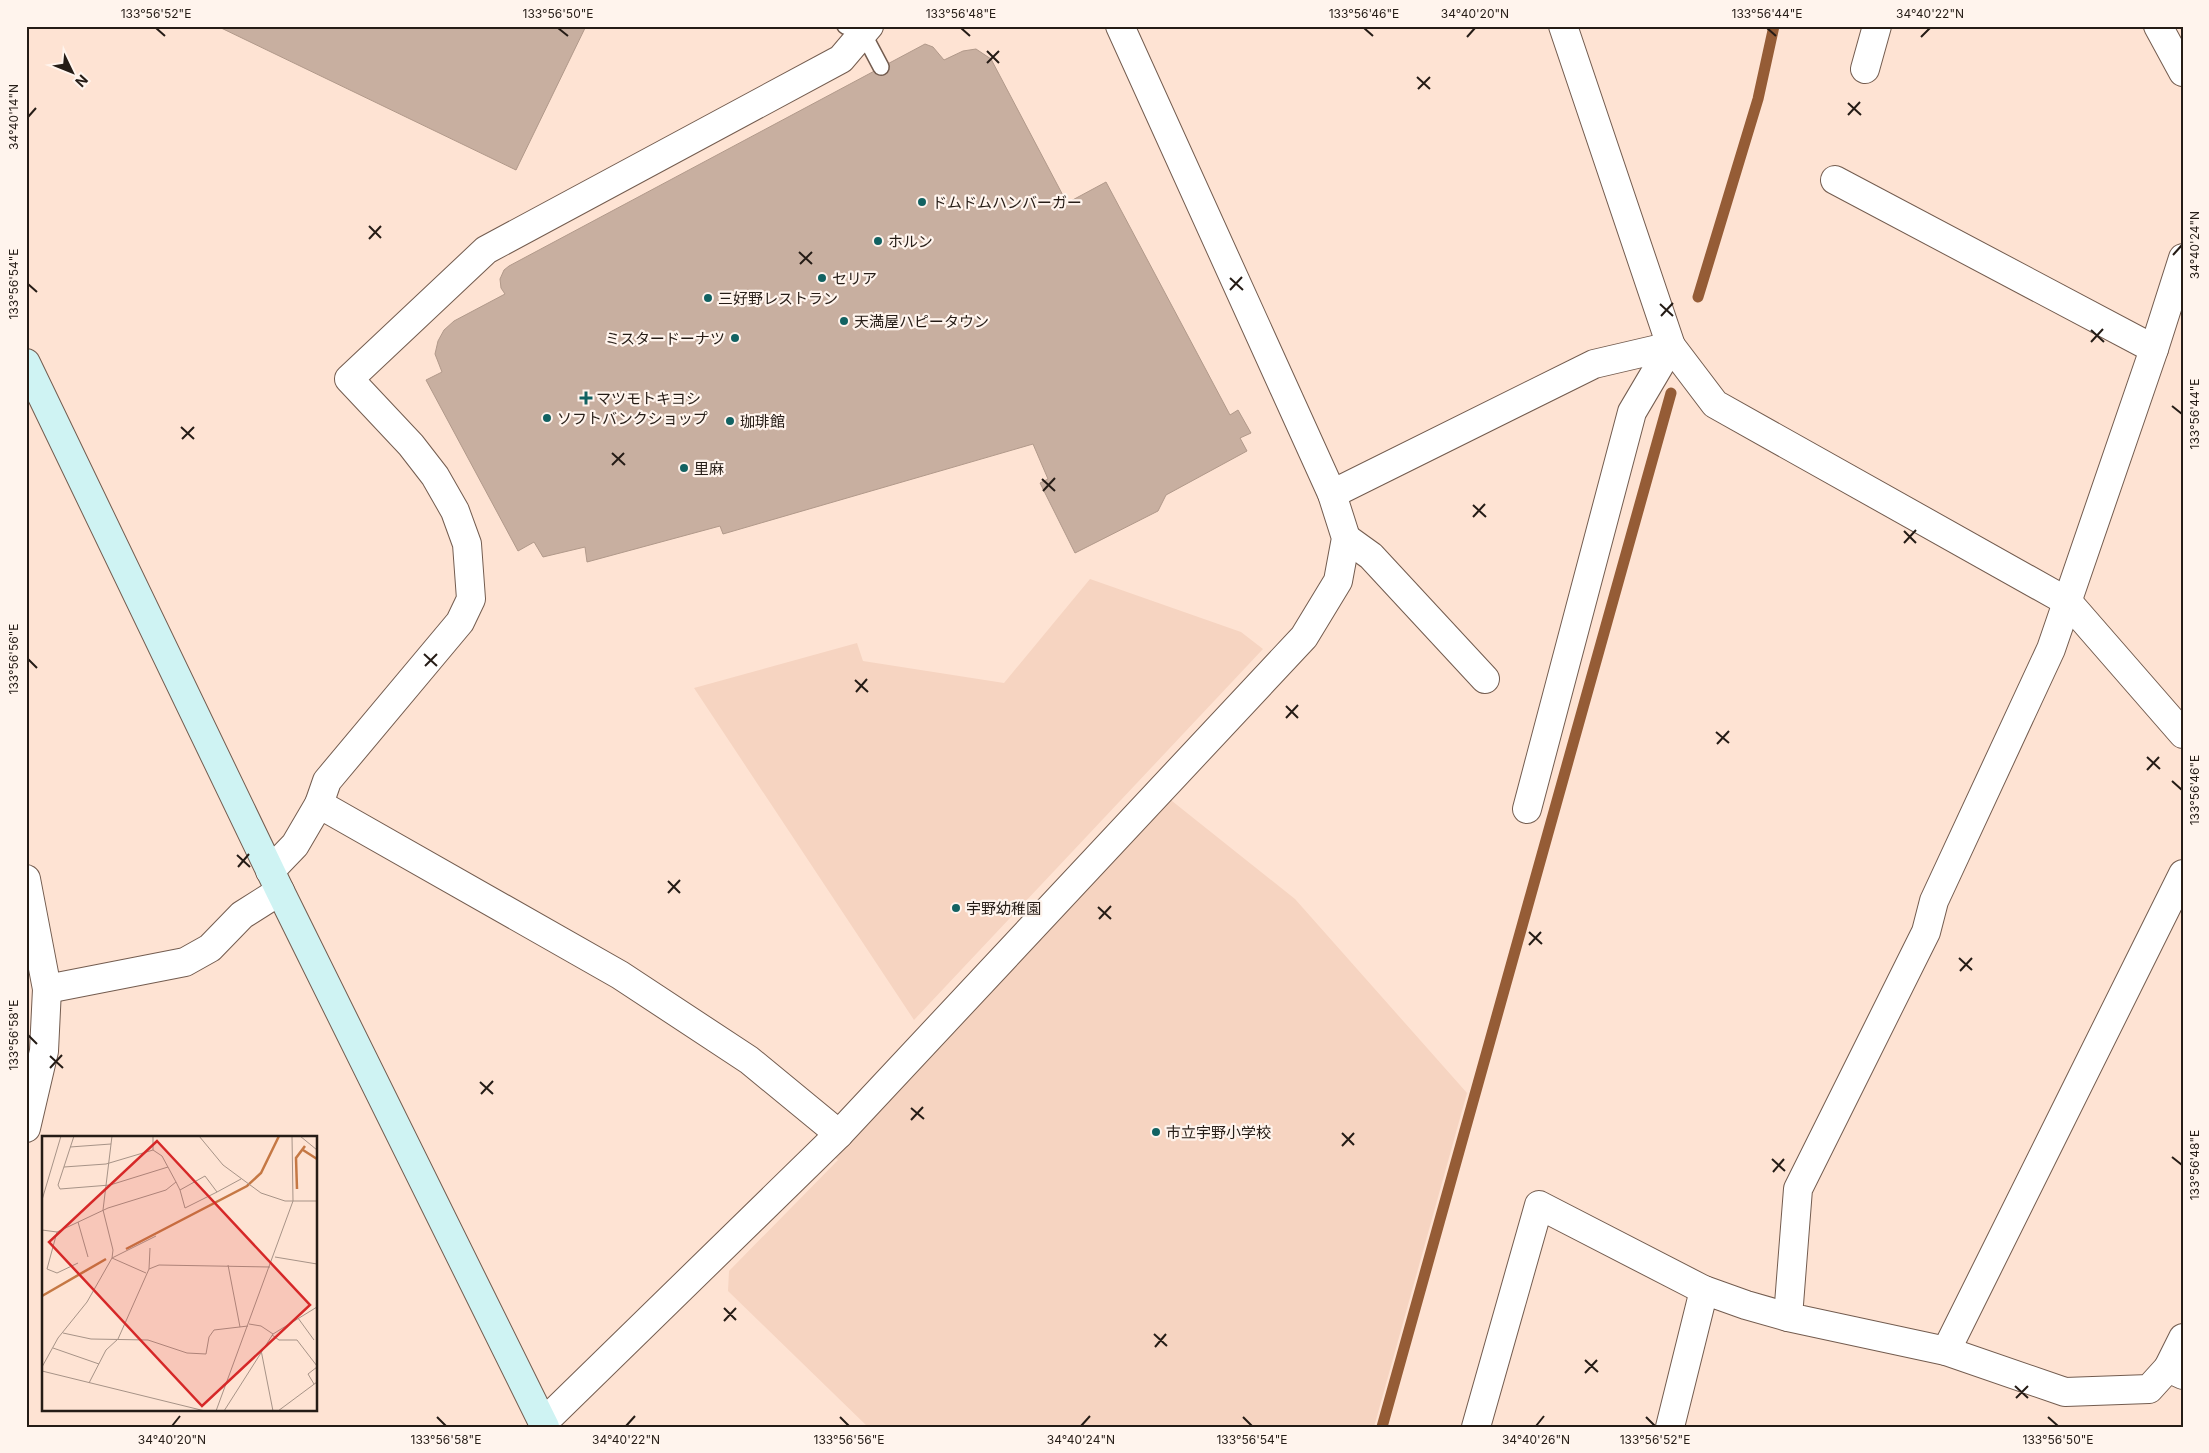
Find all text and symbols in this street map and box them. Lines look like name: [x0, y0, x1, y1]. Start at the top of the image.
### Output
text: 133°56'52"E: [121, 6, 191, 21]
text: 133°56'50"E: [523, 6, 594, 21]
text: 133°56'48"E: [926, 6, 996, 21]
text: 133°56'46"E: [1329, 6, 1399, 21]
text: 34°40'20"N: [1441, 6, 1509, 21]
text: 133°56'44"E: [1732, 6, 1802, 21]
text: 34°40'22"N: [1896, 6, 1964, 21]
north arrow: [48, 48, 98, 98]
text: N: [72, 72, 92, 91]
text: 34°40'14"N: [6, 84, 21, 150]
place label: ドムドムハンバーガー: [932, 193, 1082, 212]
marker: ドムドムハンバーガー: [916, 196, 928, 208]
text: 34°40'24"N: [2187, 211, 2202, 279]
place label: ホルン: [888, 232, 933, 251]
marker: ホルン: [872, 235, 884, 247]
text: 133°56'54"E: [6, 248, 21, 320]
place label: セリア: [832, 269, 877, 288]
marker: セリア: [816, 272, 828, 284]
place label: 三好野レストラン: [718, 289, 838, 308]
marker: 三好野レストラン: [702, 292, 714, 304]
place label: 天満屋ハピータウン: [854, 312, 989, 331]
marker: 天満屋ハピータウン: [838, 315, 850, 327]
place label: ミスタードーナツ: [605, 329, 725, 348]
marker: ミスタードーナツ: [729, 332, 741, 344]
text: 133°56'44"E: [2187, 379, 2202, 449]
place label: マツモトキヨシ: [596, 389, 701, 408]
marker: マツモトキヨシ: [580, 392, 592, 404]
place label: ソフトバンクショップ: [557, 409, 708, 428]
marker: ソフトバンクショップ: [541, 412, 553, 424]
place label: 珈琲館: [740, 412, 785, 431]
marker: 珈琲館: [724, 415, 736, 427]
place label: 里麻: [694, 459, 724, 478]
marker: 里麻: [678, 462, 690, 474]
text: 133°56'56"E: [6, 624, 21, 694]
text: 133°56'46"E: [2187, 755, 2202, 825]
place label: 宇野幼稚園: [966, 899, 1041, 918]
marker: 宇野幼稚園: [950, 902, 962, 914]
text: 133°56'58"E: [6, 1000, 21, 1070]
place label: 市立宇野小学校: [1166, 1123, 1271, 1142]
marker: 市立宇野小学校: [1150, 1126, 1162, 1138]
text: 133°56'48"E: [2187, 1130, 2202, 1200]
inset map: [42, 1136, 318, 1410]
text: 34°40'20"N: [138, 1432, 206, 1447]
text: 133°56'58"E: [411, 1432, 481, 1447]
text: 34°40'22"N: [592, 1432, 660, 1447]
text: 133°56'56"E: [814, 1432, 884, 1447]
text: 34°40'24"N: [1047, 1432, 1115, 1447]
text: 133°56'54"E: [1216, 1432, 1288, 1447]
text: 34°40'26"N: [1502, 1432, 1570, 1447]
text: 133°56'52"E: [1620, 1432, 1690, 1447]
text: 133°56'50"E: [2023, 1432, 2094, 1447]

